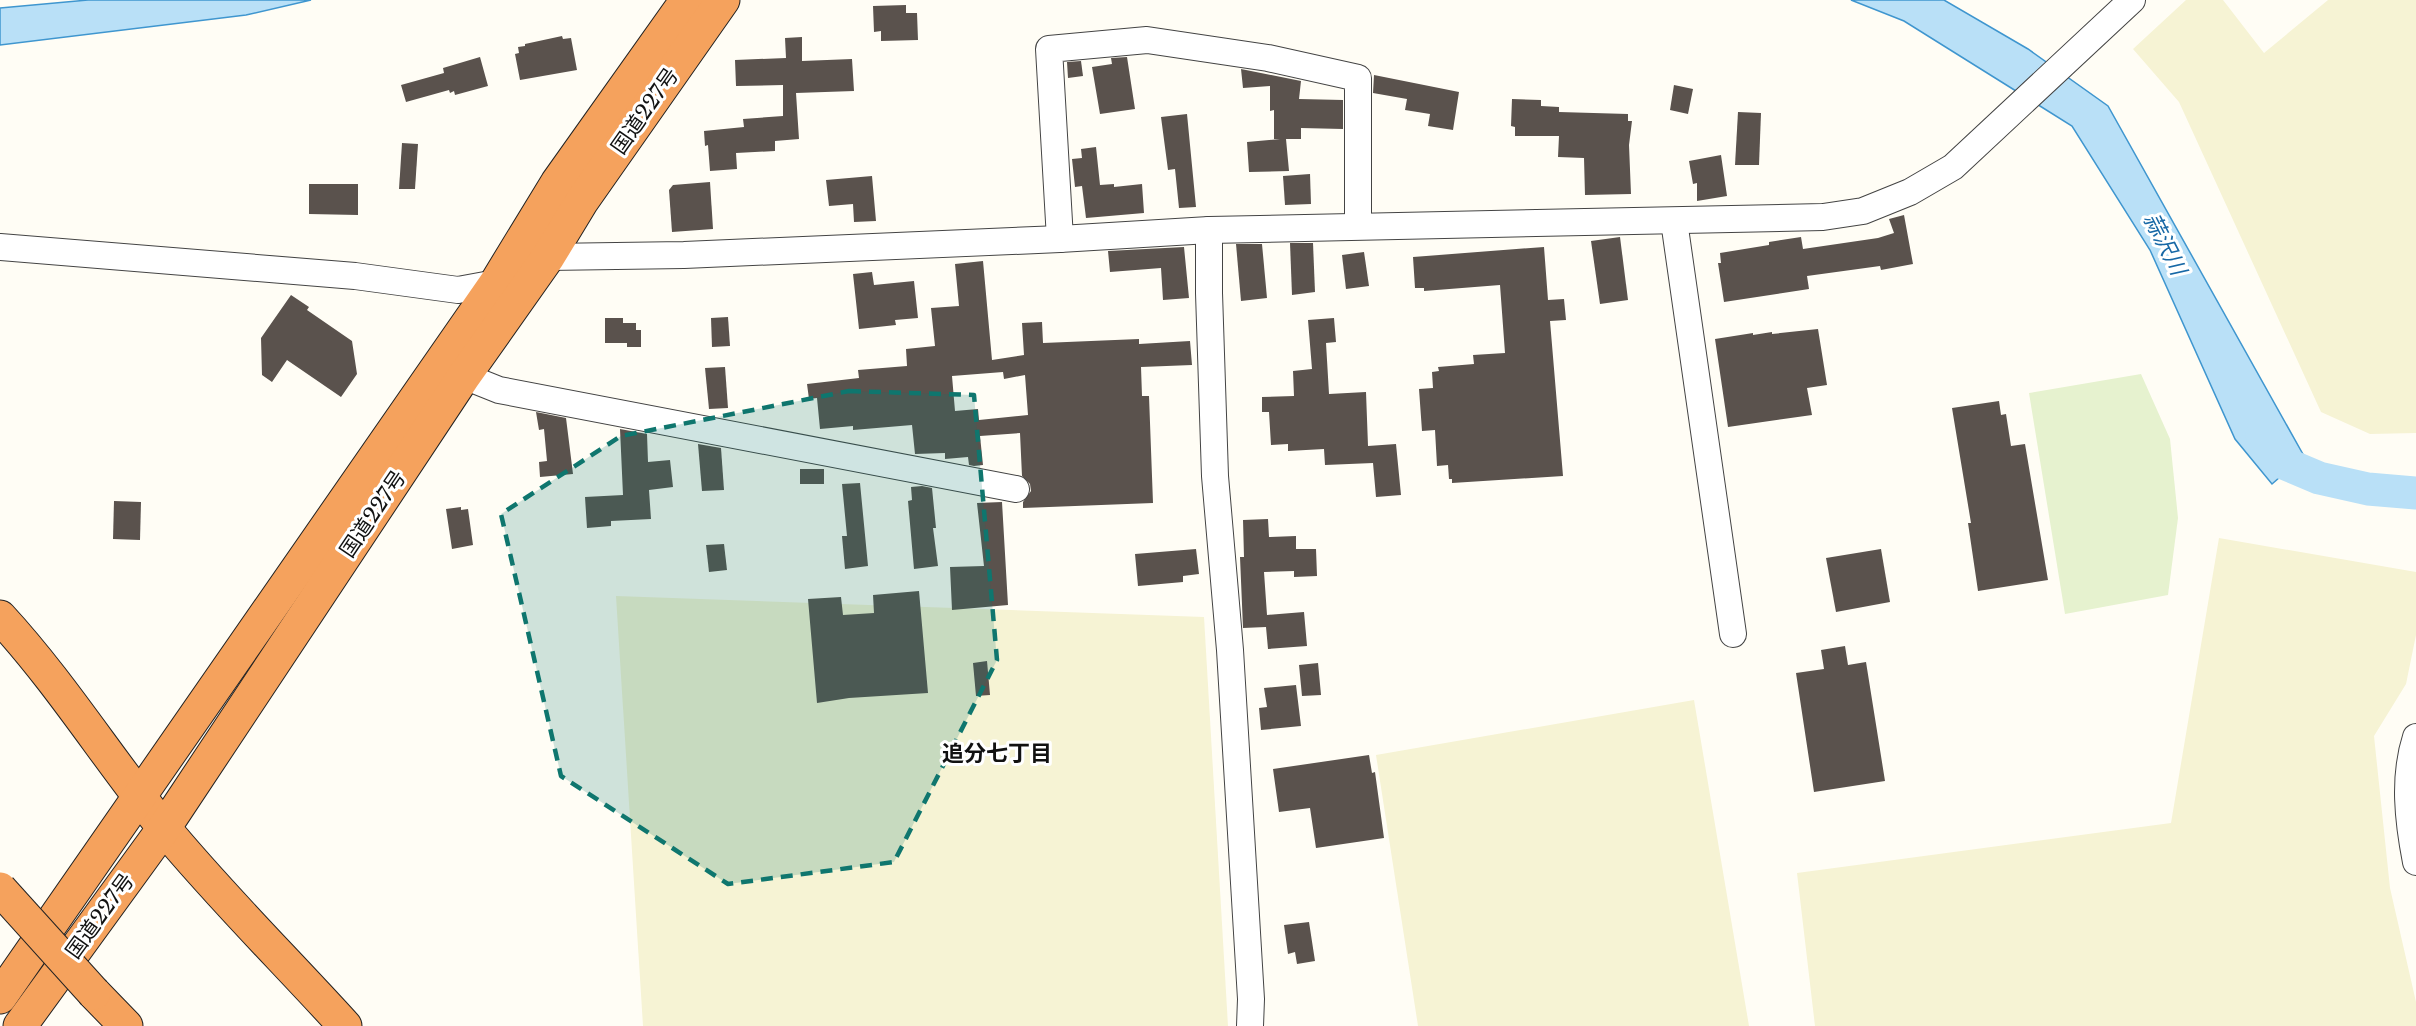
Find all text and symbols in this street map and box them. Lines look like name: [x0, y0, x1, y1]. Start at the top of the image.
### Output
street label: 国道227号: [606, 63, 684, 159]
water label: 蒜沢川: [2138, 208, 2193, 281]
street label: 国道227号: [334, 466, 412, 562]
district label: 追分七丁目: [942, 740, 1052, 767]
street label: 国道227号: [60, 868, 140, 964]

